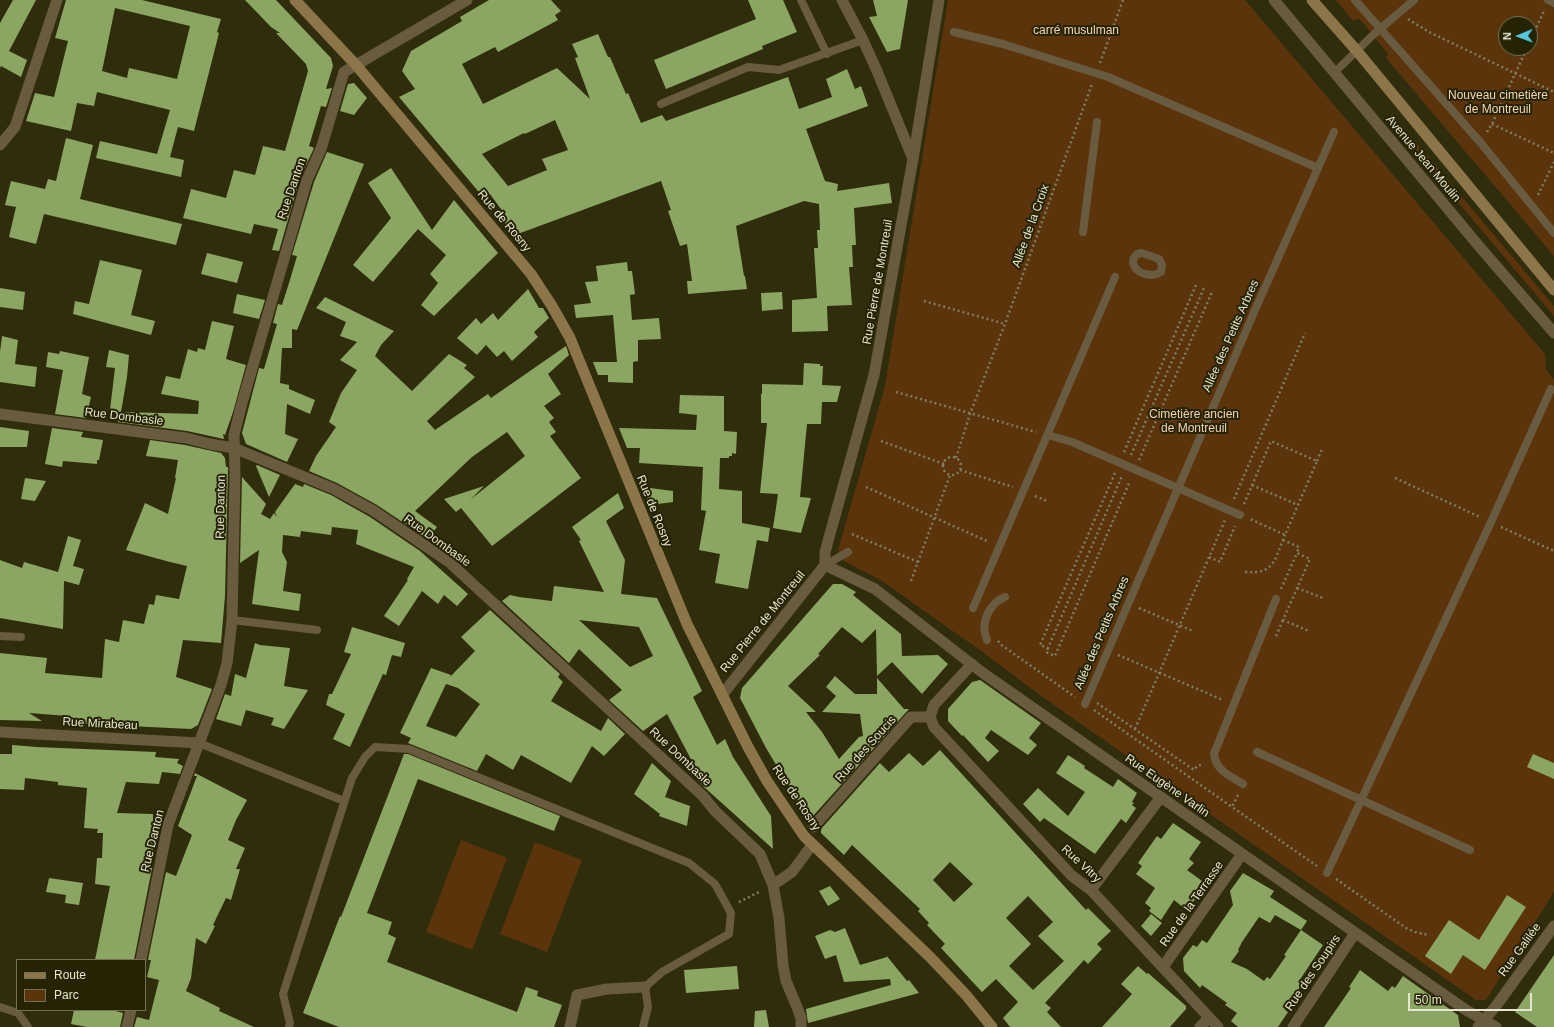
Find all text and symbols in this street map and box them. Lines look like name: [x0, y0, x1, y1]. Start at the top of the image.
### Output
north arrow: [1498, 16, 1538, 56]
park label: carré musulman: [1033, 24, 1119, 38]
text: N: [1501, 32, 1513, 40]
park label: Nouveau cimetière de Montreuil: [1448, 89, 1548, 117]
street label: Avenue Jean Moulin: [1383, 113, 1463, 205]
street label: Rue Danton: [275, 156, 309, 222]
street label: Allée de la Croix: [1009, 182, 1053, 270]
street label: Rue de Rosny: [474, 187, 534, 255]
street label: Rue Pierre de Montreuil: [860, 218, 896, 346]
street label: Allée des Petits Arbres: [1200, 278, 1262, 394]
street label: Rue Dombasle: [84, 405, 164, 429]
park label: Cimetière ancien de Montreuil: [1149, 408, 1239, 436]
street label: Rue de Rosny: [633, 473, 675, 549]
street label: Rue Danton: [213, 475, 229, 539]
street label: Rue Dombasle: [401, 512, 473, 570]
street label: Rue Pierre de Montreuil: [718, 568, 808, 676]
street label: Allée des Petits Arbres: [1072, 574, 1132, 692]
street label: Rue des Soucis: [833, 713, 899, 785]
street label: Rue Mirabeau: [62, 715, 138, 733]
street label: Rue Dombasle: [646, 725, 714, 789]
street label: Rue Eugène Varlin: [1122, 751, 1212, 821]
street label: Rue de Rosny: [769, 762, 823, 834]
street label: Rue Danton: [138, 808, 168, 874]
street label: Rue Vitry: [1058, 842, 1104, 886]
street label: Rue de la Terrasse: [1157, 859, 1227, 949]
street label: Rue Galilée: [1496, 920, 1544, 980]
street label: Rue des Soupirs: [1282, 932, 1344, 1014]
legend: [16, 959, 146, 1011]
text: Route: [54, 968, 86, 982]
scale bar: [1410, 985, 1534, 1011]
text: Parc: [54, 988, 79, 1002]
text: 50 m: [1415, 993, 1442, 1007]

